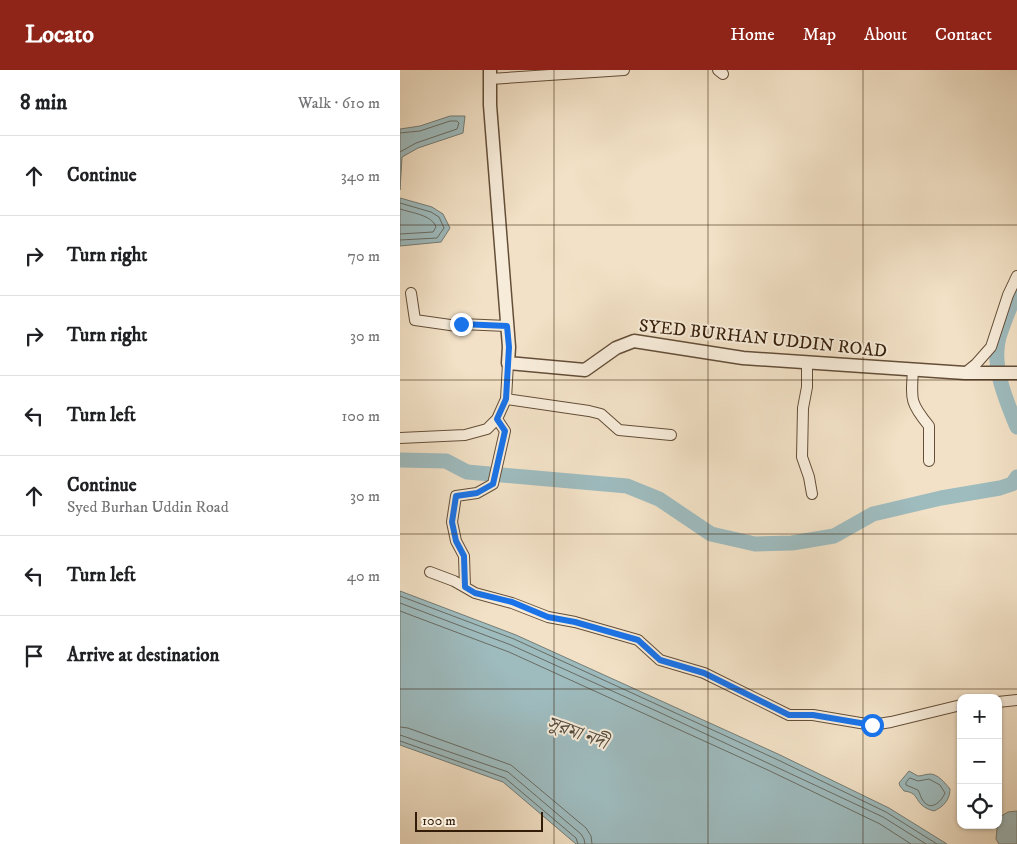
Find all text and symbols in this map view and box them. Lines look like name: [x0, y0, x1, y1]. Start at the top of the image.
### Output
text: Locato: [25, 20, 94, 50]
text: Home: [730, 24, 775, 46]
text: Map: [803, 24, 836, 46]
text: About: [864, 24, 907, 46]
text: Contact: [935, 24, 992, 46]
text: 8 min: [20, 90, 67, 116]
text: Walk · 610 m: [298, 93, 380, 113]
icon: ahead: [20, 162, 48, 190]
text: Continue: [67, 164, 137, 187]
text: 340 m: [341, 166, 380, 186]
icon: right: [20, 242, 48, 270]
text: Turn right: [67, 244, 147, 267]
text: 70 m: [348, 246, 380, 266]
route end: [450, 313, 473, 336]
street label: SYED BURHAN UDDIN ROAD: [638, 315, 888, 363]
icon: right: [20, 322, 48, 350]
text: Turn right: [67, 324, 147, 347]
text: 30 m: [350, 326, 380, 346]
icon: left: [20, 402, 48, 430]
text: Turn left: [67, 404, 136, 427]
text: 100 m: [342, 406, 380, 426]
text: Continue: [67, 474, 137, 497]
icon: ahead: [20, 482, 48, 510]
text: 30 m: [350, 486, 380, 506]
text: Syed Burhan Uddin Road: [67, 497, 229, 517]
icon: left: [20, 562, 48, 590]
text: Turn left: [67, 564, 136, 587]
text: 40 m: [347, 566, 380, 586]
icon: arrive: [20, 642, 48, 670]
text: Arrive at destination: [67, 644, 219, 667]
map controls: [957, 694, 1002, 829]
button: +: [957, 694, 1002, 739]
water label: সুরমা নদী: [544, 711, 613, 755]
route start: [861, 714, 884, 737]
button: −: [957, 739, 1002, 784]
button: locate: [957, 784, 1002, 829]
scale bar: [415, 809, 542, 832]
text: 100 m: [422, 812, 456, 830]

